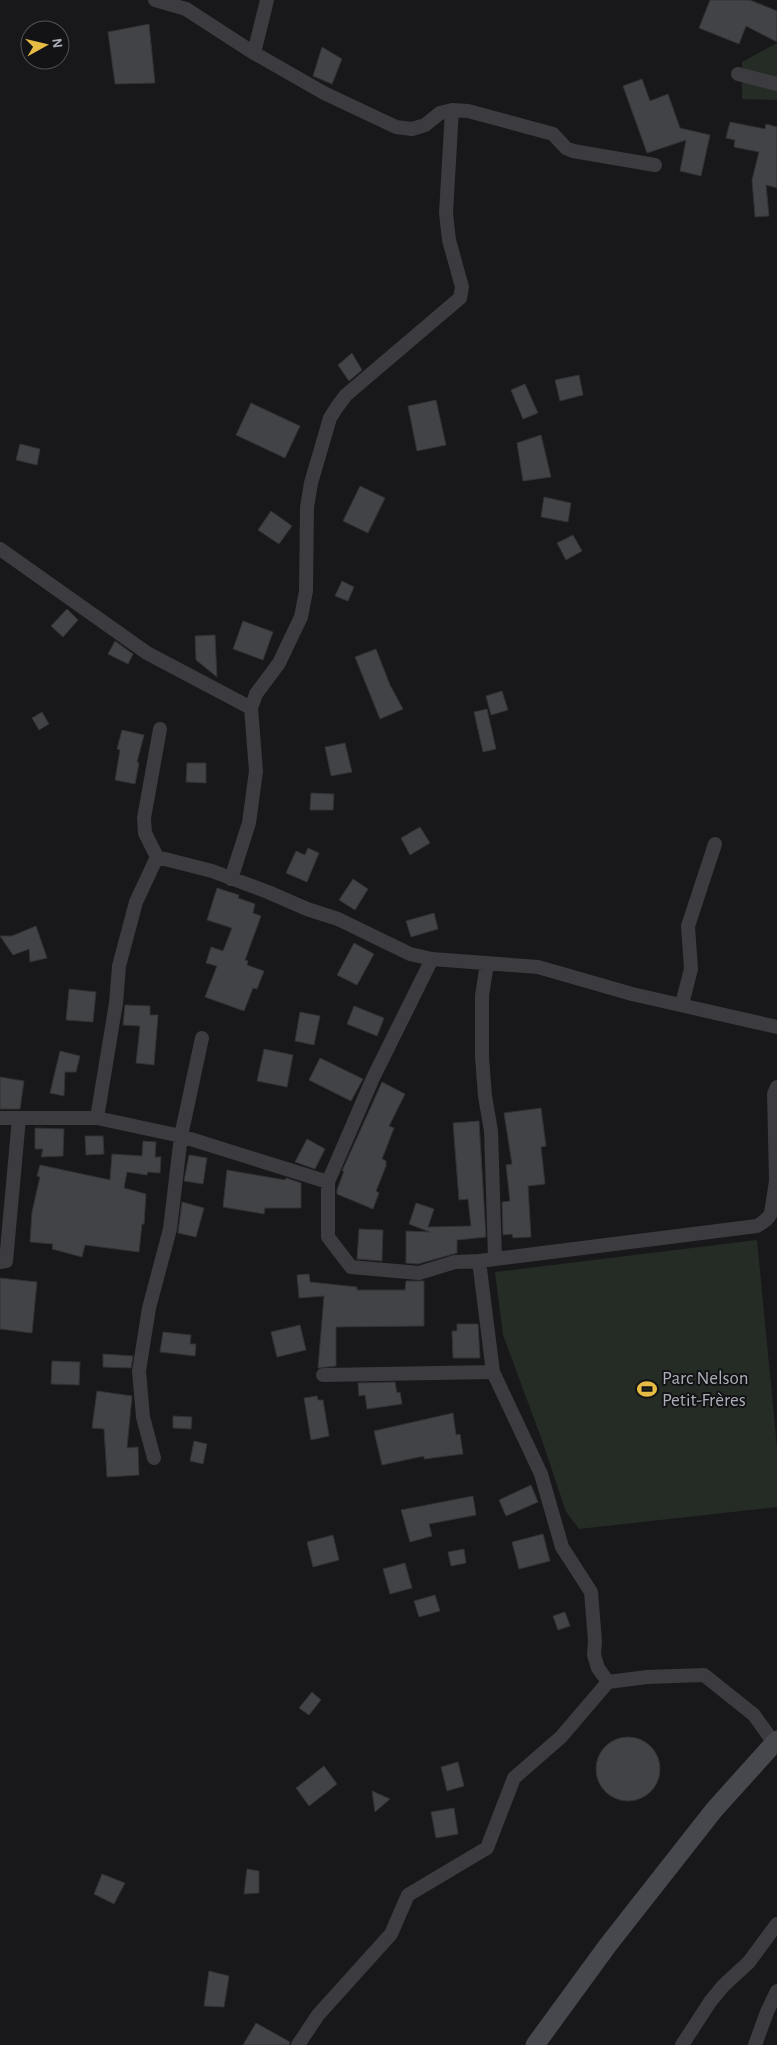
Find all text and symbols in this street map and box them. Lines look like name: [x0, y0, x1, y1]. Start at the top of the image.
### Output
north arrow: [20, 20, 70, 70]
text: N: [49, 38, 64, 49]
place label: Parc Nelson Petit-Frères: [662, 1369, 749, 1410]
sports icon: Parc Nelson Petit-Frères: [636, 1378, 658, 1400]

